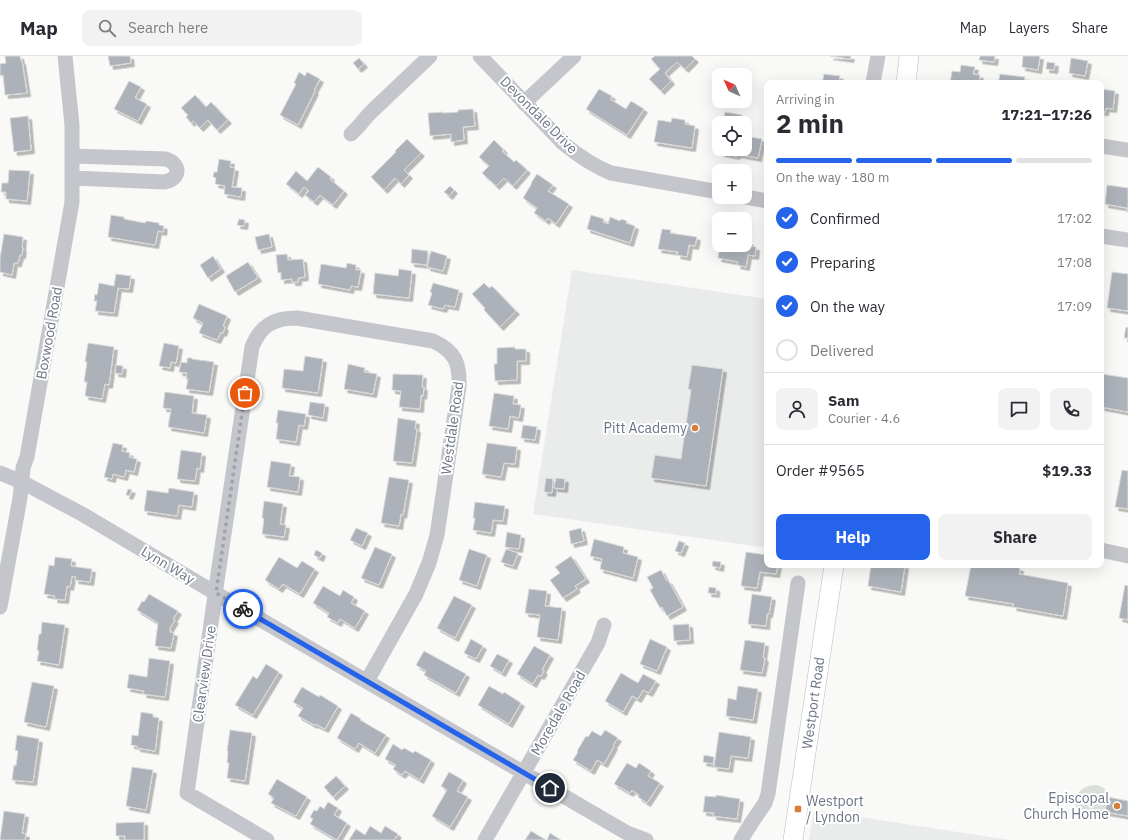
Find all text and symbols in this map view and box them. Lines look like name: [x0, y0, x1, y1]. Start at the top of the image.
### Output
search box: [82, 10, 362, 46]
text: Map: [20, 16, 58, 40]
icon: search: [96, 17, 118, 39]
text: Search here: [128, 18, 208, 37]
text: Map: [960, 19, 987, 37]
text: Layers: [1009, 19, 1050, 37]
text: Share: [1072, 19, 1108, 37]
north arrow: [712, 68, 752, 108]
map controls: [712, 68, 752, 252]
street label: Devondale Drive: [496, 72, 582, 158]
text: Arriving in: [776, 91, 835, 108]
text: 17:21–17:26: [1001, 105, 1092, 124]
text: 2 min: [776, 106, 844, 140]
button: locate: [712, 116, 752, 156]
button: +: [712, 164, 752, 204]
text: On the way · 180 m: [776, 169, 889, 186]
icon: check: [776, 207, 798, 229]
text: Confirmed: [810, 209, 880, 228]
text: 17:02: [1057, 210, 1092, 227]
button: −: [712, 212, 752, 252]
icon: check: [776, 251, 798, 273]
text: Preparing: [810, 253, 875, 272]
text: 17:08: [1057, 254, 1092, 271]
street label: Boxwood Road: [32, 285, 66, 381]
icon: check: [776, 295, 798, 317]
text: On the way: [810, 297, 885, 316]
text: 17:09: [1057, 298, 1092, 315]
text: Delivered: [810, 341, 874, 360]
pin: [228, 376, 262, 410]
street label: Westdale Road: [437, 380, 467, 476]
icon: bag: [234, 382, 256, 404]
button: person: [776, 388, 818, 430]
button: chat: [998, 388, 1040, 430]
button: phone: [1050, 388, 1092, 430]
text: Sam: [828, 391, 859, 410]
text: Courier · 4.6: [828, 410, 900, 427]
place label: Pitt Academy: [604, 419, 687, 437]
marker: Pitt Academy: [690, 423, 700, 433]
text: Order #9565: [776, 461, 865, 480]
text: $19.33: [1042, 461, 1092, 480]
button: Help: [776, 514, 930, 560]
button: Share: [938, 514, 1092, 560]
street label: Lynn Way: [138, 542, 198, 588]
courier: [223, 589, 263, 629]
icon: bike: [232, 598, 254, 620]
street label: Clearview Drive: [188, 624, 220, 724]
street label: Westport Road: [798, 656, 828, 750]
street label: Moredale Road: [527, 668, 589, 758]
pin: [533, 771, 567, 805]
icon: home: [539, 777, 561, 799]
place label: Episcopal Church Home: [1023, 789, 1109, 823]
place label: Westport / Lyndon: [806, 792, 864, 826]
marker: Episcopal Church Home: [1112, 801, 1122, 811]
marker: Westport / Lyndon: [793, 804, 803, 814]

